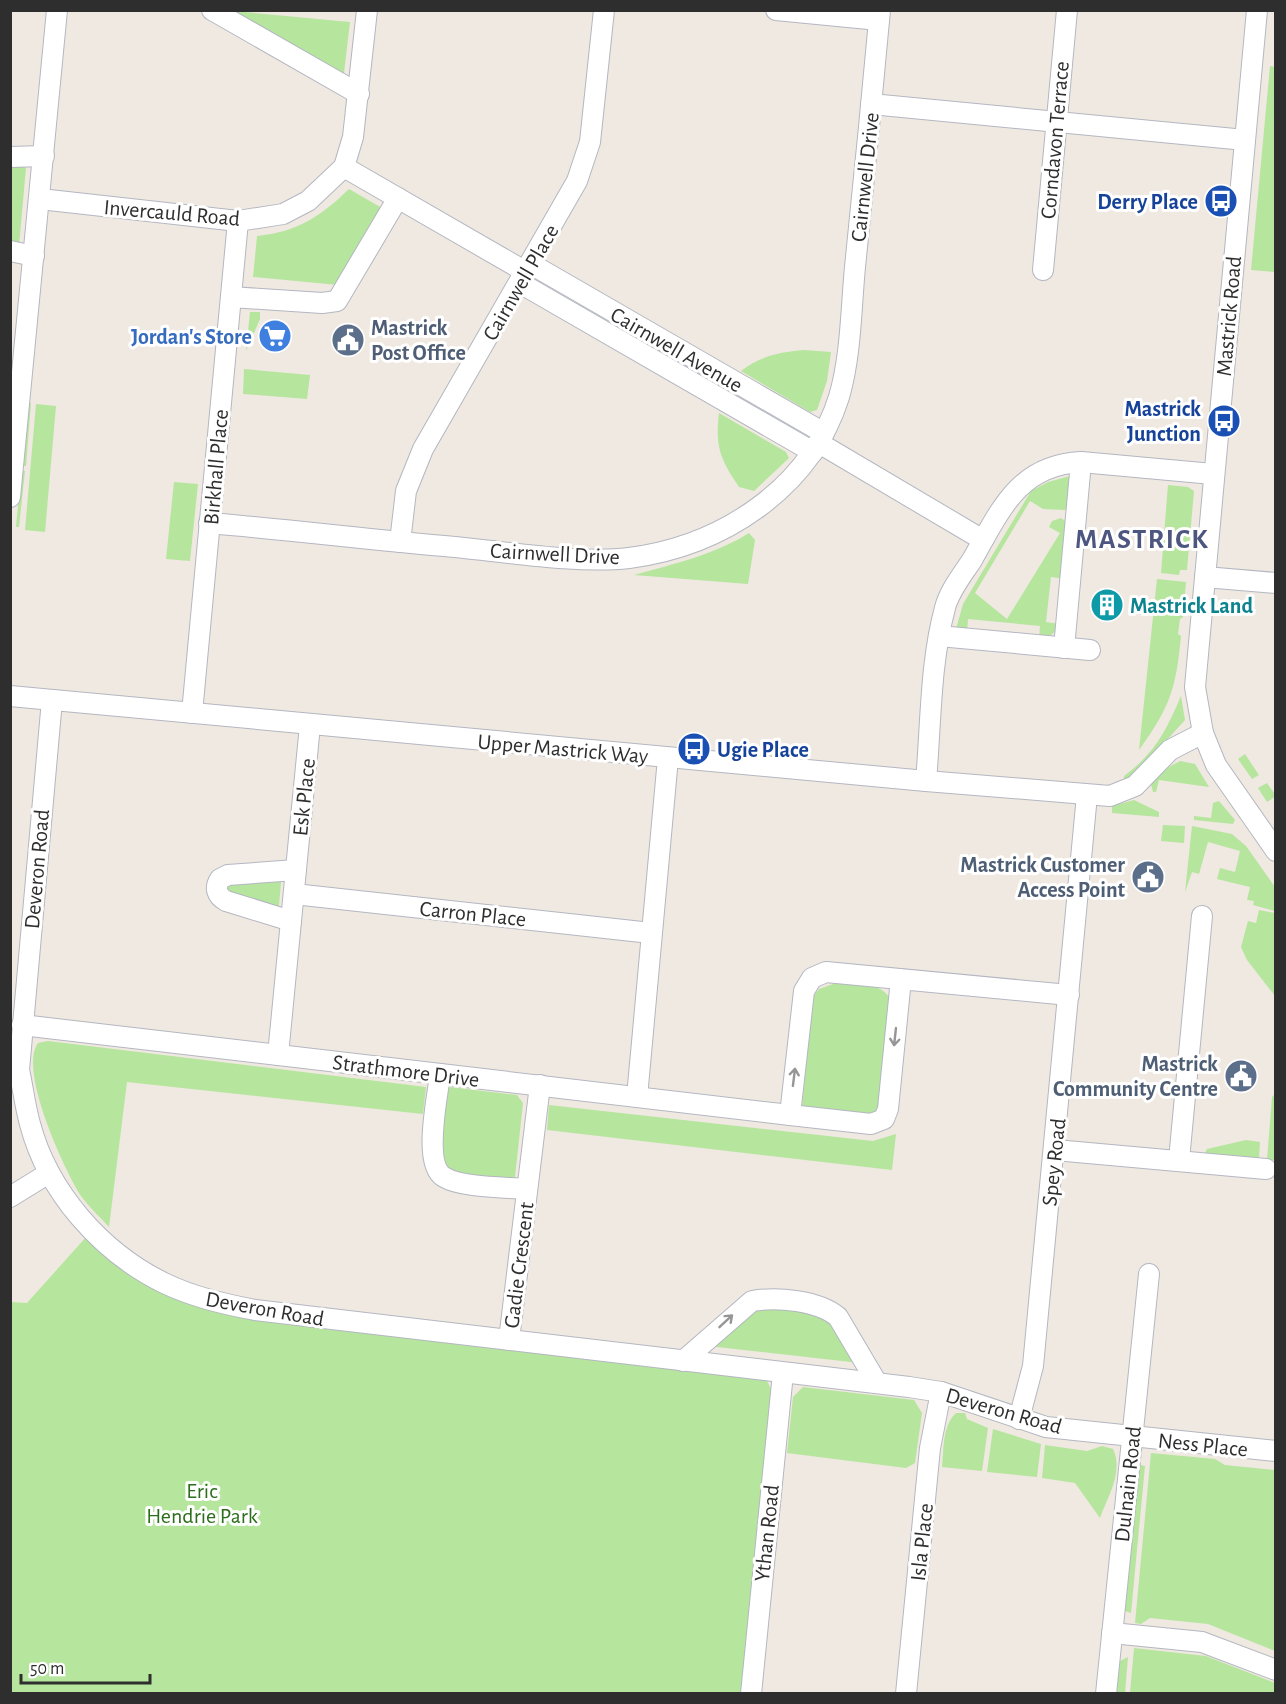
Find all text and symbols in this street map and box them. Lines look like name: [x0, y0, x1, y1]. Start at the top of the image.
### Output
street label: Corndavon Terrace: [1037, 60, 1073, 220]
street label: Cairnwell Drive: [847, 111, 883, 243]
bus stop icon: Derry Place: [1203, 183, 1239, 219]
place label: Derry Place: [1097, 191, 1198, 214]
street label: Invercauld Road: [103, 196, 241, 230]
street label: Cairnwell Place: [479, 221, 563, 344]
street label: Mastrick Road: [1213, 255, 1245, 377]
street label: Cairnwell Avenue: [607, 303, 746, 396]
place label: Mastrick Post Office: [371, 317, 466, 364]
supermarket icon: Jordan's Store: [257, 318, 293, 354]
public building icon: Mastrick Post Office: [330, 322, 366, 358]
place label: Jordan's Store: [131, 326, 252, 348]
place label: Mastrick Junction: [1125, 398, 1201, 445]
bus stop icon: Mastrick Junction: [1206, 403, 1242, 439]
street label: Birkhall Place: [200, 408, 232, 526]
district label: MASTRICK: [1075, 526, 1209, 554]
street label: Cairnwell Drive: [490, 540, 620, 568]
building icon: Mastrick Land: [1089, 587, 1125, 623]
place label: Mastrick Land: [1130, 595, 1253, 617]
street label: Upper Mastrick Way: [477, 731, 650, 767]
bus stop icon: Ugie Place: [676, 731, 712, 767]
place label: Ugie Place: [717, 739, 809, 761]
street label: Esk Place: [289, 757, 319, 837]
street label: Deveron Road: [21, 808, 53, 930]
place label: Mastrick Customer Access Point: [960, 854, 1126, 901]
public building icon: Mastrick Customer Access Point: [1130, 859, 1166, 895]
street label: Carron Place: [419, 897, 527, 931]
one-way arrow: [890, 1027, 901, 1047]
street label: Strathmore Drive: [331, 1051, 480, 1091]
place label: Mastrick Community Centre: [1053, 1053, 1218, 1101]
public building icon: Mastrick Community Centre: [1223, 1058, 1259, 1094]
one-way arrow: [789, 1068, 800, 1088]
street label: Spey Road: [1038, 1117, 1070, 1207]
street label: Gadie Crescent: [500, 1201, 538, 1329]
street label: Deveron Road: [204, 1288, 326, 1330]
one-way arrow: [719, 1314, 734, 1329]
street label: Deveron Road: [943, 1384, 1064, 1438]
street label: Dulnain Road: [1111, 1425, 1145, 1543]
street label: Ness Place: [1157, 1429, 1249, 1461]
park label: Eric Hendrie Park: [146, 1480, 258, 1527]
street label: Ythan Road: [751, 1484, 783, 1583]
street label: Isla Place: [907, 1502, 937, 1582]
scale bar: [21, 1647, 150, 1685]
text: 50 m: [30, 1660, 64, 1678]

